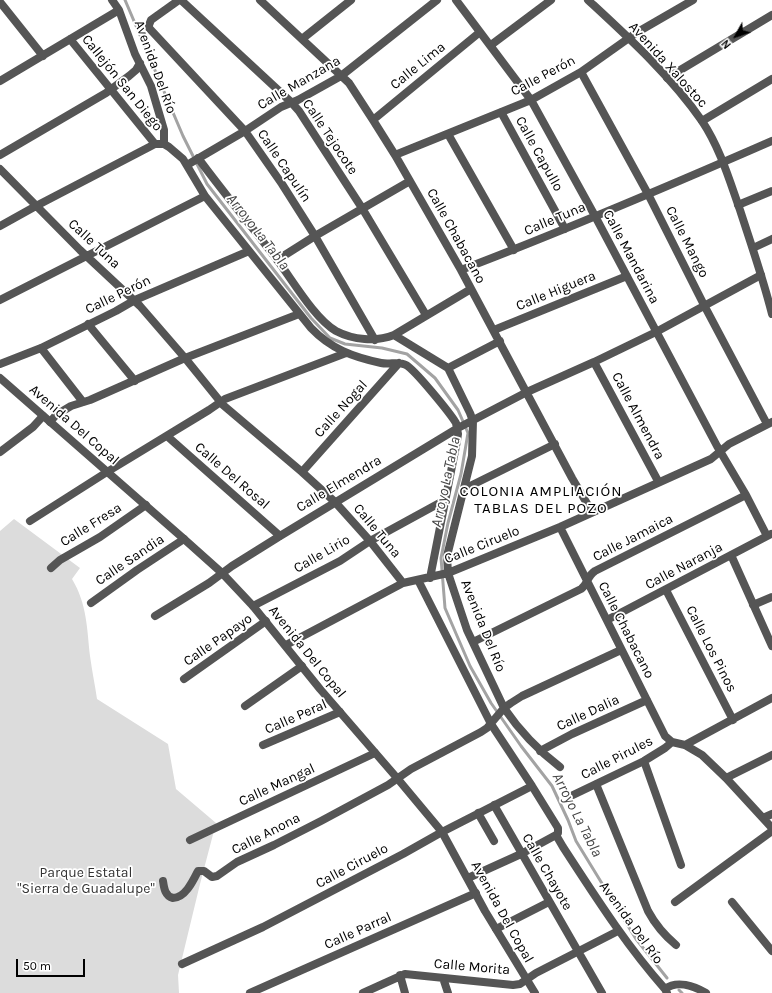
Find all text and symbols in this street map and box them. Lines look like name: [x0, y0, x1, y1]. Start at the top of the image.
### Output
north arrow: [716, 16, 756, 56]
street label: Avenida Del Río: [130, 18, 180, 116]
street label: Avenida Xalostoc: [625, 19, 711, 111]
street label: Callejón San Diego: [78, 31, 166, 135]
text: N: [719, 37, 734, 51]
street label: Calle Lima: [387, 39, 449, 93]
street label: Calle Manzana: [254, 52, 344, 114]
street label: Calle Perón: [508, 52, 578, 100]
street label: Calle Tejocote: [299, 96, 361, 178]
street label: Calle Capullo: [512, 114, 566, 194]
street label: Calle Capulín: [254, 126, 314, 206]
street label: Calle Chabacano: [423, 185, 489, 287]
water label: Arroyo La Tabla: [223, 190, 293, 274]
street label: Calle Tuna: [522, 199, 588, 239]
street label: Calle Mango: [662, 203, 712, 281]
street label: Calle Mandarina: [599, 207, 663, 307]
street label: Calle Tuna: [64, 216, 124, 272]
street label: Calle Higuera: [514, 267, 598, 315]
street label: Calle Perón: [83, 272, 153, 318]
street label: Calle Almendra: [608, 369, 668, 463]
street label: Calle Nogal: [311, 377, 371, 441]
street label: Avenida Del Copal: [26, 381, 122, 469]
water label: Arroyo La Tabla: [428, 435, 464, 529]
street label: Calle Del Rosal: [191, 439, 273, 513]
street label: Calle Elmendra: [293, 452, 385, 516]
district label: COLONIA AMPLIACIÓN TABLAS DEL POZO: [459, 483, 623, 518]
street label: Calle Fresa: [57, 500, 125, 550]
street label: Calle Tuna: [350, 501, 404, 561]
street label: Calle Jamaica: [590, 511, 676, 565]
street label: Calle Ciruelo: [442, 522, 522, 568]
street label: Calle Sandia: [92, 531, 168, 589]
street label: Calle Lirio: [291, 531, 353, 577]
street label: Calle Naranja: [642, 539, 726, 593]
street label: Avenida Del Río: [457, 577, 509, 675]
street label: Calle Chabacano: [594, 579, 658, 681]
street label: Avenida Del Copal: [265, 603, 349, 701]
street label: Calle Los Pinos: [682, 603, 740, 695]
street label: Calle Papayo: [180, 610, 256, 670]
street label: Calle Dalia: [554, 691, 622, 735]
street label: Calle Peral: [262, 696, 330, 738]
street label: Calle Pirules: [578, 733, 656, 783]
street label: Calle Mangal: [236, 760, 318, 810]
water label: Arroyo La Tabla: [548, 770, 606, 860]
street label: Calle Anona: [229, 810, 303, 858]
street label: Calle Chayote: [518, 831, 576, 913]
street label: Calle Ciruelo: [313, 840, 391, 892]
street label: Avenida Del Copal: [467, 858, 537, 966]
park label: Parque Estatal "Sierra de Guadalupe": [17, 865, 155, 898]
street label: Avenida Del Río: [595, 878, 667, 968]
street label: Calle Parral: [322, 909, 394, 953]
scale bar: [18, 951, 87, 977]
street label: Calle Morita: [433, 955, 511, 979]
text: 50 m: [23, 959, 51, 973]

